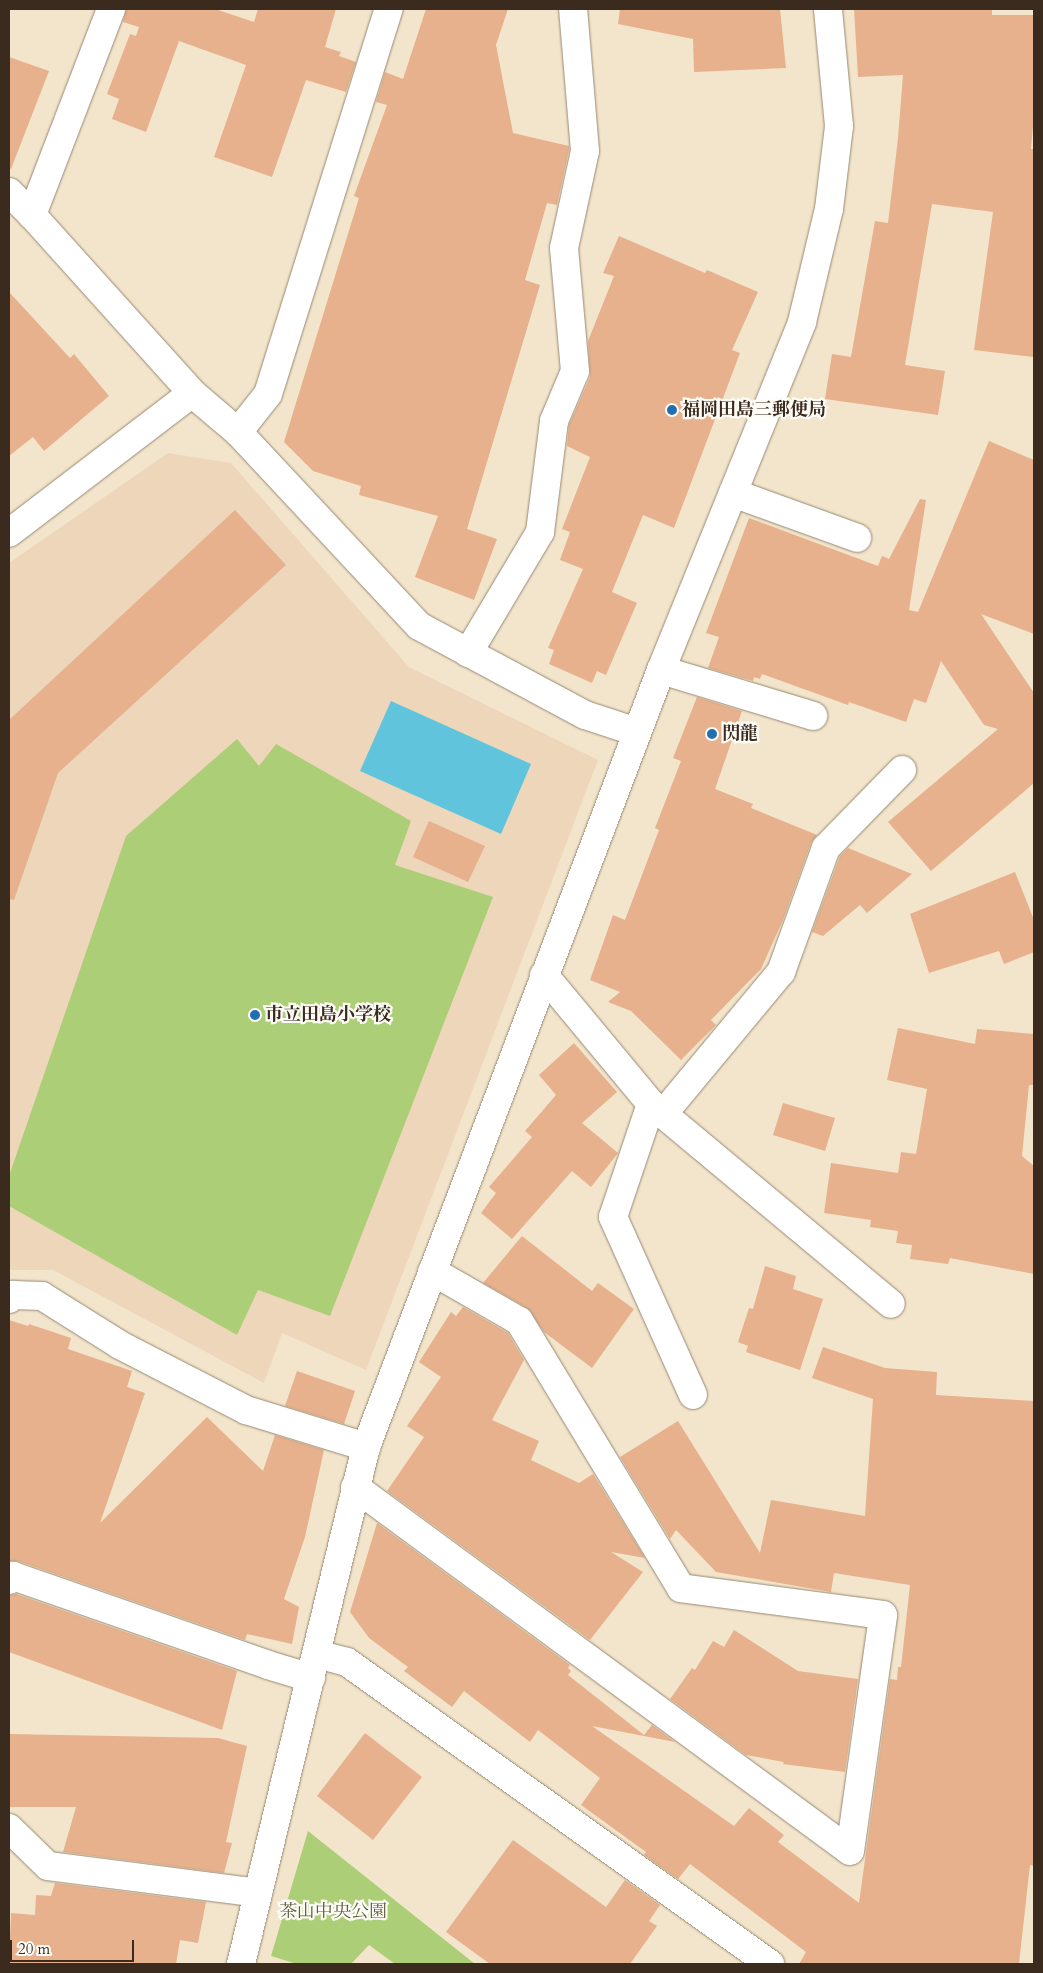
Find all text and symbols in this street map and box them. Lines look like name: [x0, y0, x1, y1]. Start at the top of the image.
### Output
place label: 福岡田島三郵便局: [682, 399, 826, 421]
marker: 福岡田島三郵便局: [666, 404, 678, 416]
place label: 閃龍: [722, 723, 758, 745]
marker: 閃龍: [706, 728, 718, 740]
place label: 市立田島小学校: [265, 1004, 391, 1026]
marker: 市立田島小学校: [249, 1009, 261, 1021]
park label: 茶山中央公園: [279, 1901, 387, 1923]
scale bar: [12, 1930, 136, 1962]
text: 20 m: [18, 1939, 50, 1959]

